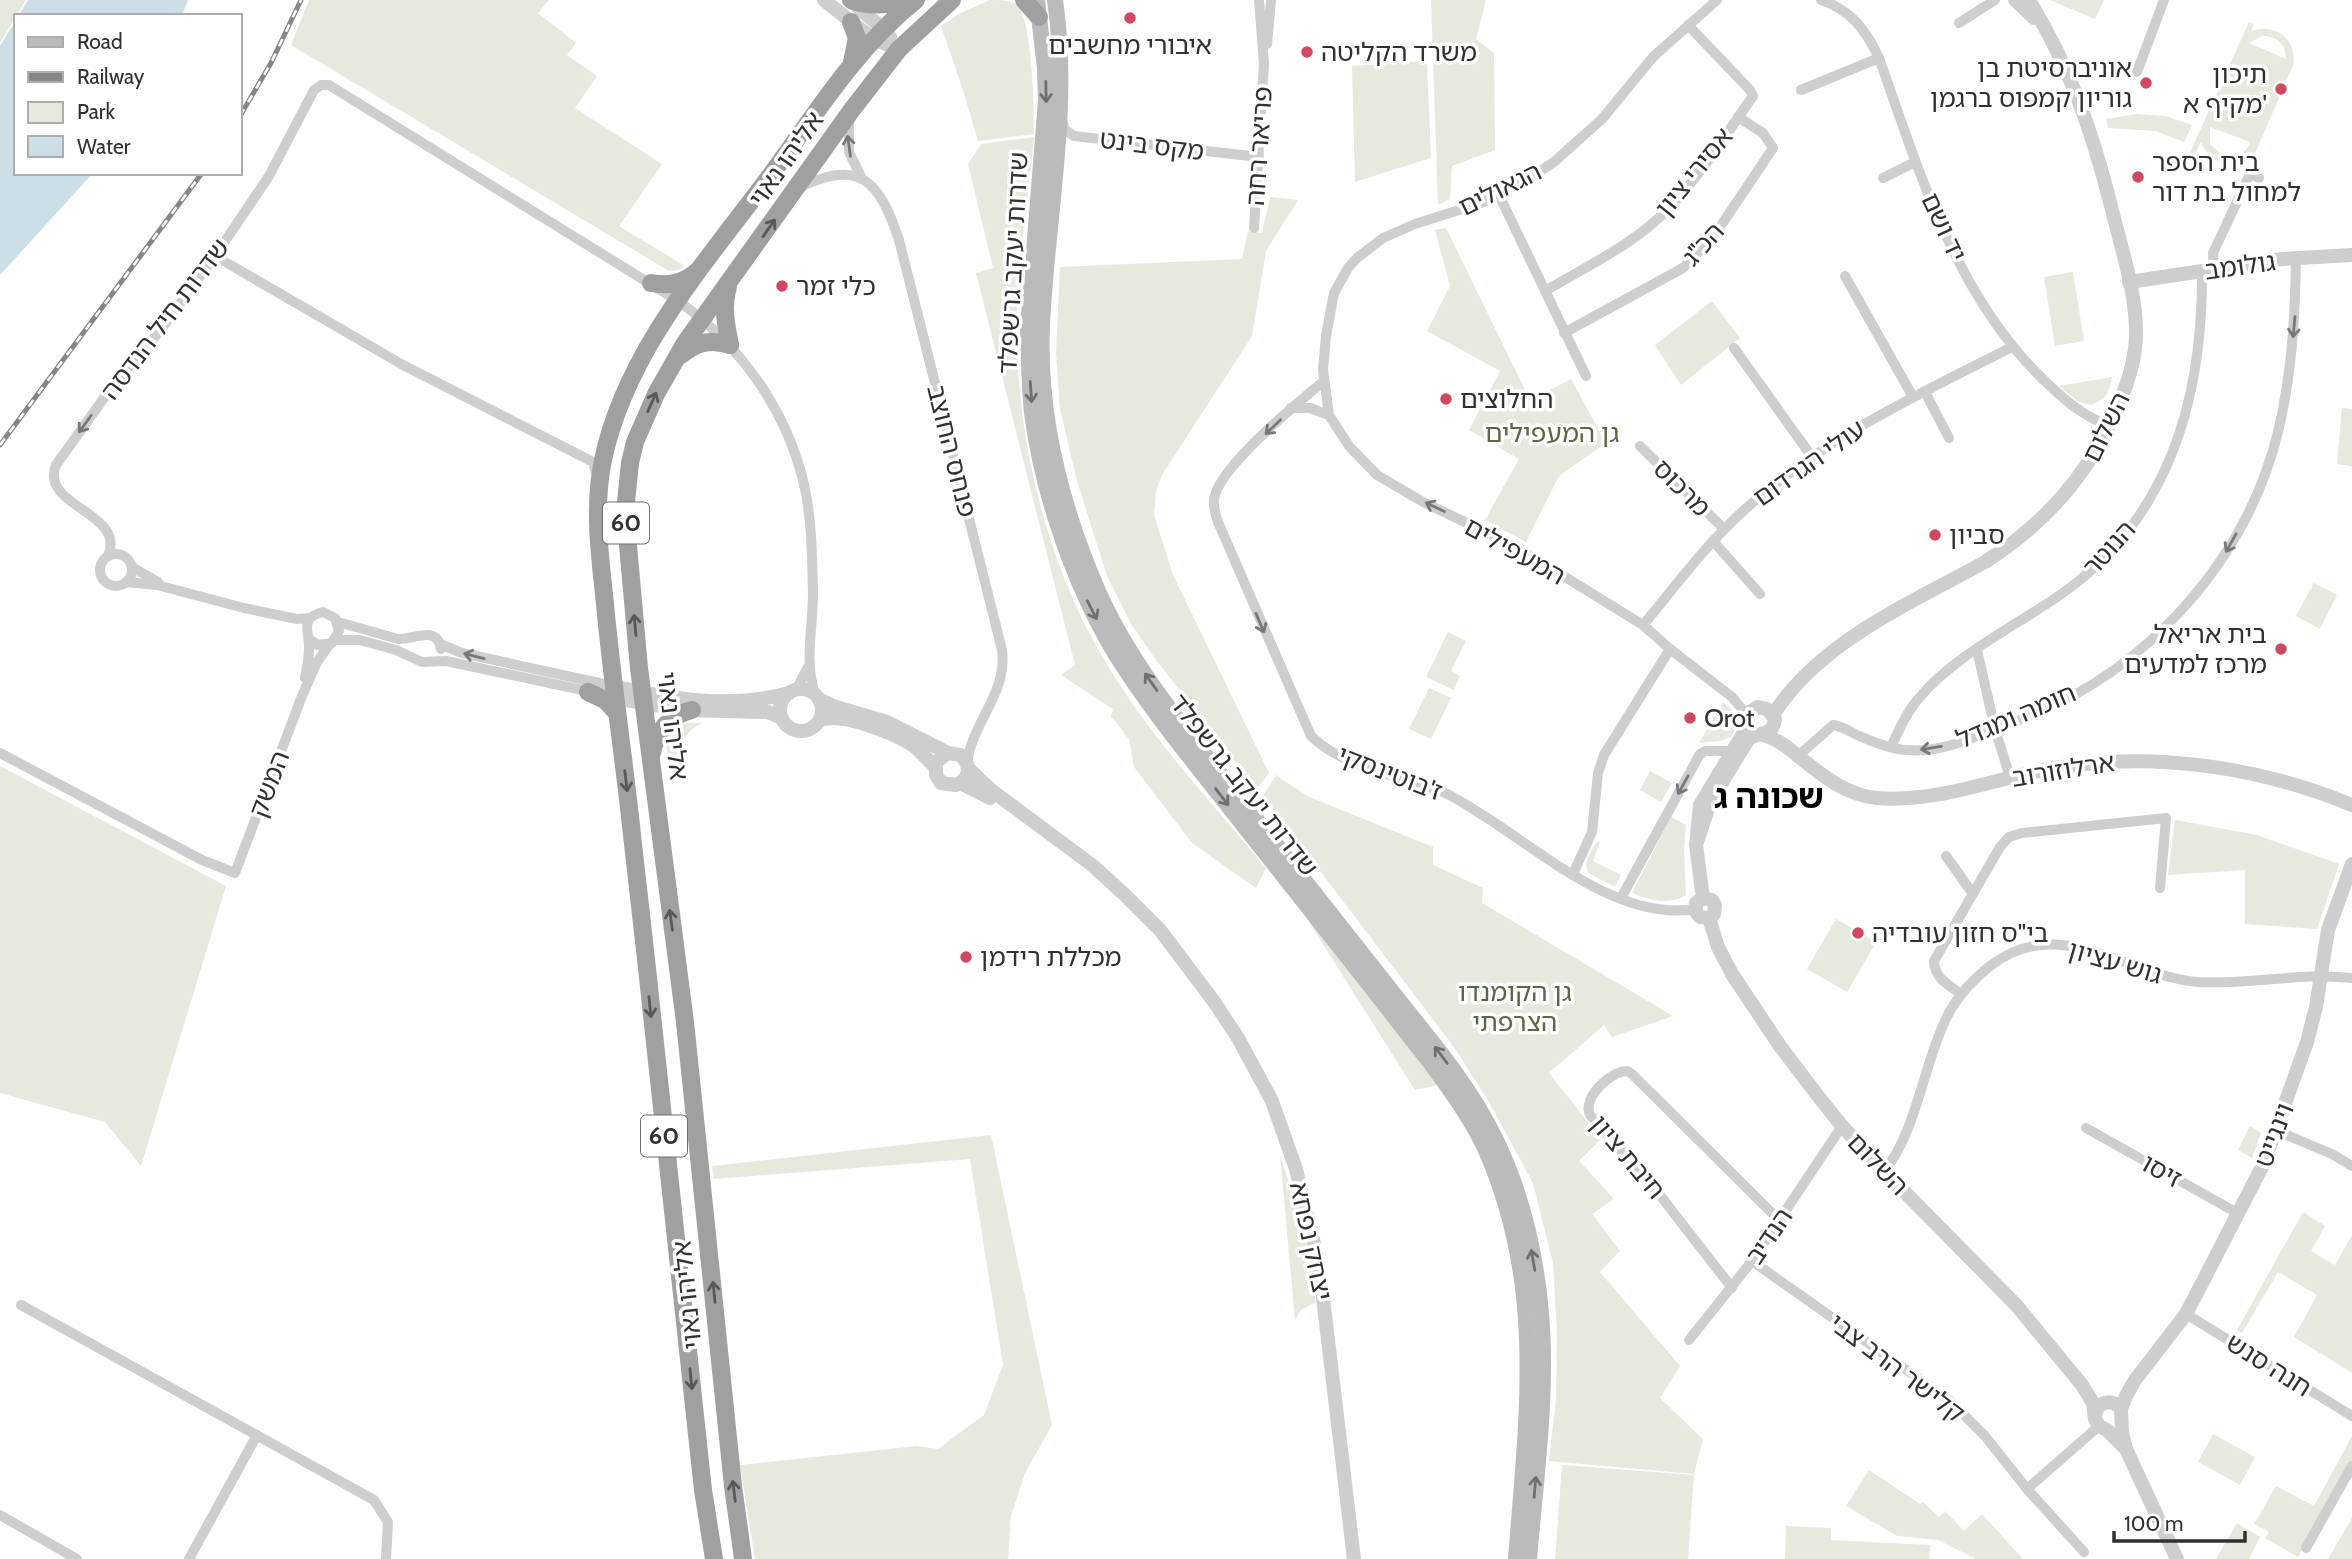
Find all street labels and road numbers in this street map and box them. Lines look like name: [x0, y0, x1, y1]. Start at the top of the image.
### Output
street label: פריאר רחה: [1239, 85, 1279, 207]
street label: אליהו נאוי: [742, 105, 830, 213]
street label: אסירי ציון: [1648, 121, 1740, 223]
street label: מקס בינט: [1098, 123, 1206, 167]
street label: שדרות יעקב גרשפלד: [991, 151, 1035, 375]
street label: הגאולים: [1453, 155, 1547, 223]
street label: יד ושם: [1914, 188, 1974, 266]
street label: הכ"ג: [1675, 216, 1731, 272]
street label: שדרות חיל הנדסה: [94, 232, 236, 406]
street label: גולומב: [2203, 245, 2278, 287]
street label: פנחס החוצב: [920, 381, 984, 521]
street label: השלום: [2075, 387, 2137, 467]
street label: עולי הגרדום: [1747, 413, 1871, 513]
street label: מרכוס: [1647, 453, 1717, 523]
road number: 60: [603, 502, 649, 544]
street label: המעפילים: [1459, 510, 1571, 592]
street label: הנוטר: [2076, 514, 2142, 582]
street label: אליהו נאוי: [650, 670, 696, 782]
street label: חומה ומגדל: [1951, 677, 2081, 755]
street label: שדרות יעקב גרשפלד: [1163, 687, 1325, 883]
street label: ז'בוטינסקי: [1333, 738, 1447, 808]
street label: המשק: [242, 746, 296, 822]
street label: ארלוזורוב: [2009, 746, 2117, 794]
street label: גוש עציון: [2065, 933, 2166, 991]
street label: וינגייט: [2247, 1099, 2301, 1171]
street label: חיבת ציון: [1584, 1109, 1672, 1205]
road number: 60: [641, 1116, 687, 1156]
street label: השלום: [1841, 1126, 1915, 1202]
street label: זיסו: [2136, 1147, 2188, 1195]
street label: יצחק נפחא: [1283, 1179, 1339, 1303]
street label: הנדיב: [1739, 1202, 1799, 1270]
street label: אליהו נאוי: [665, 1239, 709, 1351]
street label: קלישר הרב צבי: [1823, 1307, 1971, 1429]
street label: חנה סנש: [2220, 1326, 2318, 1404]

